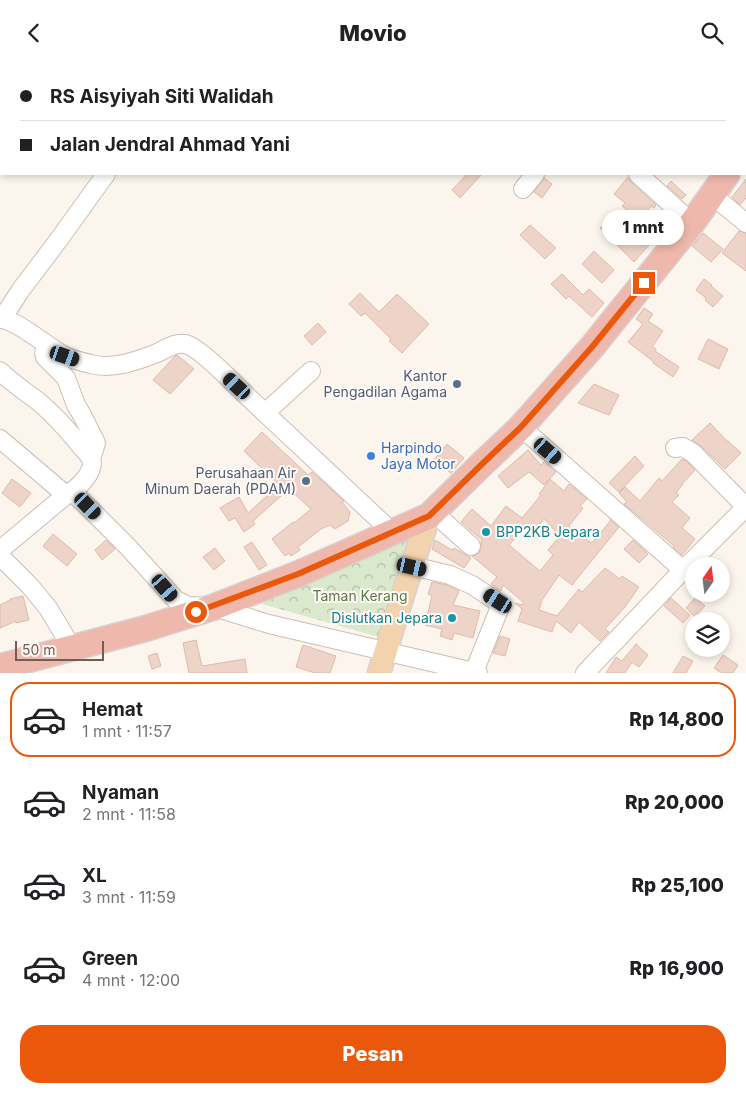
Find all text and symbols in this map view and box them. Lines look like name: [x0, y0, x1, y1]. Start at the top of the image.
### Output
icon: back: [20, 19, 48, 47]
icon: search: [698, 19, 726, 47]
text: Movio: [339, 20, 407, 46]
text: RS Aisyiyah Siti Walidah: [50, 85, 274, 108]
text: Jalan Jendral Ahmad Yani: [50, 133, 290, 156]
callout: 1 mnt: [603, 211, 685, 245]
text: 1 mnt: [622, 217, 664, 237]
route end: [633, 272, 655, 294]
car: [48, 344, 81, 368]
place label: Kantor Pengadilan Agama: [324, 367, 447, 400]
car: [220, 370, 253, 402]
marker: Kantor Pengadilan Agama: [451, 378, 463, 390]
car: [531, 435, 564, 467]
place label: Harpindo Jaya Motor: [381, 439, 455, 472]
marker: Harpindo Jaya Motor: [365, 450, 377, 462]
place label: Perusahaan Air Minum Daerah (PDAM): [145, 464, 296, 497]
marker: Perusahaan Air Minum Daerah (PDAM): [300, 475, 312, 487]
car: [72, 490, 103, 522]
place label: BPP2KB Jepara: [496, 523, 600, 540]
marker: BPP2KB Jepara: [480, 526, 492, 538]
car: [395, 556, 428, 578]
north arrow: [685, 557, 730, 603]
map controls: [685, 557, 730, 657]
car: [149, 572, 180, 604]
park label: Taman Kerang: [312, 587, 408, 604]
car: [481, 587, 514, 615]
route start: [185, 601, 207, 623]
place label: Dislutkan Jepara: [331, 609, 442, 626]
marker: Dislutkan Jepara: [446, 612, 458, 624]
button: layers: [685, 612, 730, 657]
scale bar: [15, 638, 104, 661]
text: 50 m: [22, 641, 56, 658]
icon: car: [22, 697, 67, 742]
text: Hemat: [82, 698, 143, 721]
text: Rp 14,800: [629, 708, 724, 731]
text: 1 mnt · 11:57: [82, 721, 172, 741]
icon: car: [22, 780, 67, 825]
text: Nyaman: [82, 781, 159, 804]
text: Rp 20,000: [625, 791, 724, 814]
text: 2 mnt · 11:58: [82, 804, 176, 824]
icon: car: [22, 863, 67, 908]
text: XL: [82, 864, 107, 887]
text: Rp 25,100: [631, 874, 724, 897]
text: 3 mnt · 11:59: [82, 887, 176, 907]
icon: car: [22, 946, 67, 991]
text: Green: [82, 947, 138, 970]
text: Rp 16,900: [629, 957, 724, 980]
text: 4 mnt · 12:00: [82, 970, 180, 990]
button: Pesan: [20, 1025, 726, 1083]

